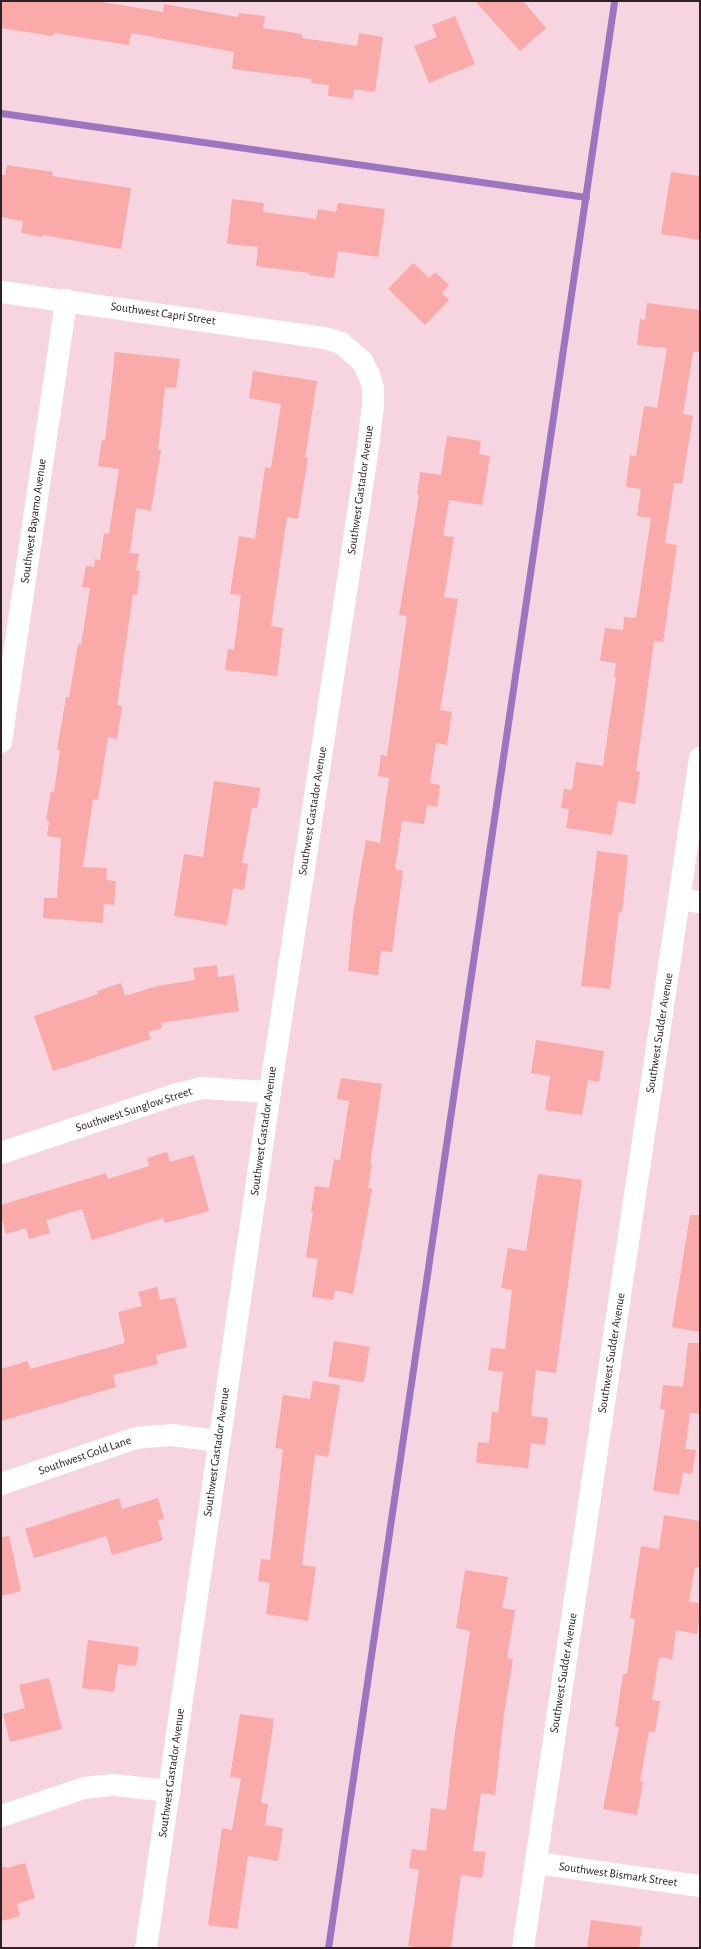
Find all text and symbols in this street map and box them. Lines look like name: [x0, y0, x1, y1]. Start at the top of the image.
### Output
street label: Southwest Capri Street: [110, 300, 216, 328]
street label: Southwest Gastador Avenue: [345, 425, 377, 555]
street label: Southwest Bayamo Avenue: [18, 458, 50, 584]
street label: Southwest Gastador Avenue: [296, 746, 330, 876]
street label: Southwest Sudder Avenue: [643, 972, 677, 1094]
street label: Southwest Gastador Avenue: [248, 1066, 280, 1196]
street label: Southwest Sunglow Street: [74, 1084, 194, 1136]
street label: Southwest Sudder Avenue: [595, 1292, 629, 1414]
street label: Southwest Gastador Avenue: [201, 1387, 233, 1517]
street label: Southwest Gold Lane: [37, 1433, 133, 1479]
street label: Southwest Sudder Avenue: [547, 1612, 581, 1734]
street label: Southwest Gastador Avenue: [156, 1708, 188, 1838]
street label: Southwest Bismark Street: [558, 1860, 678, 1890]

